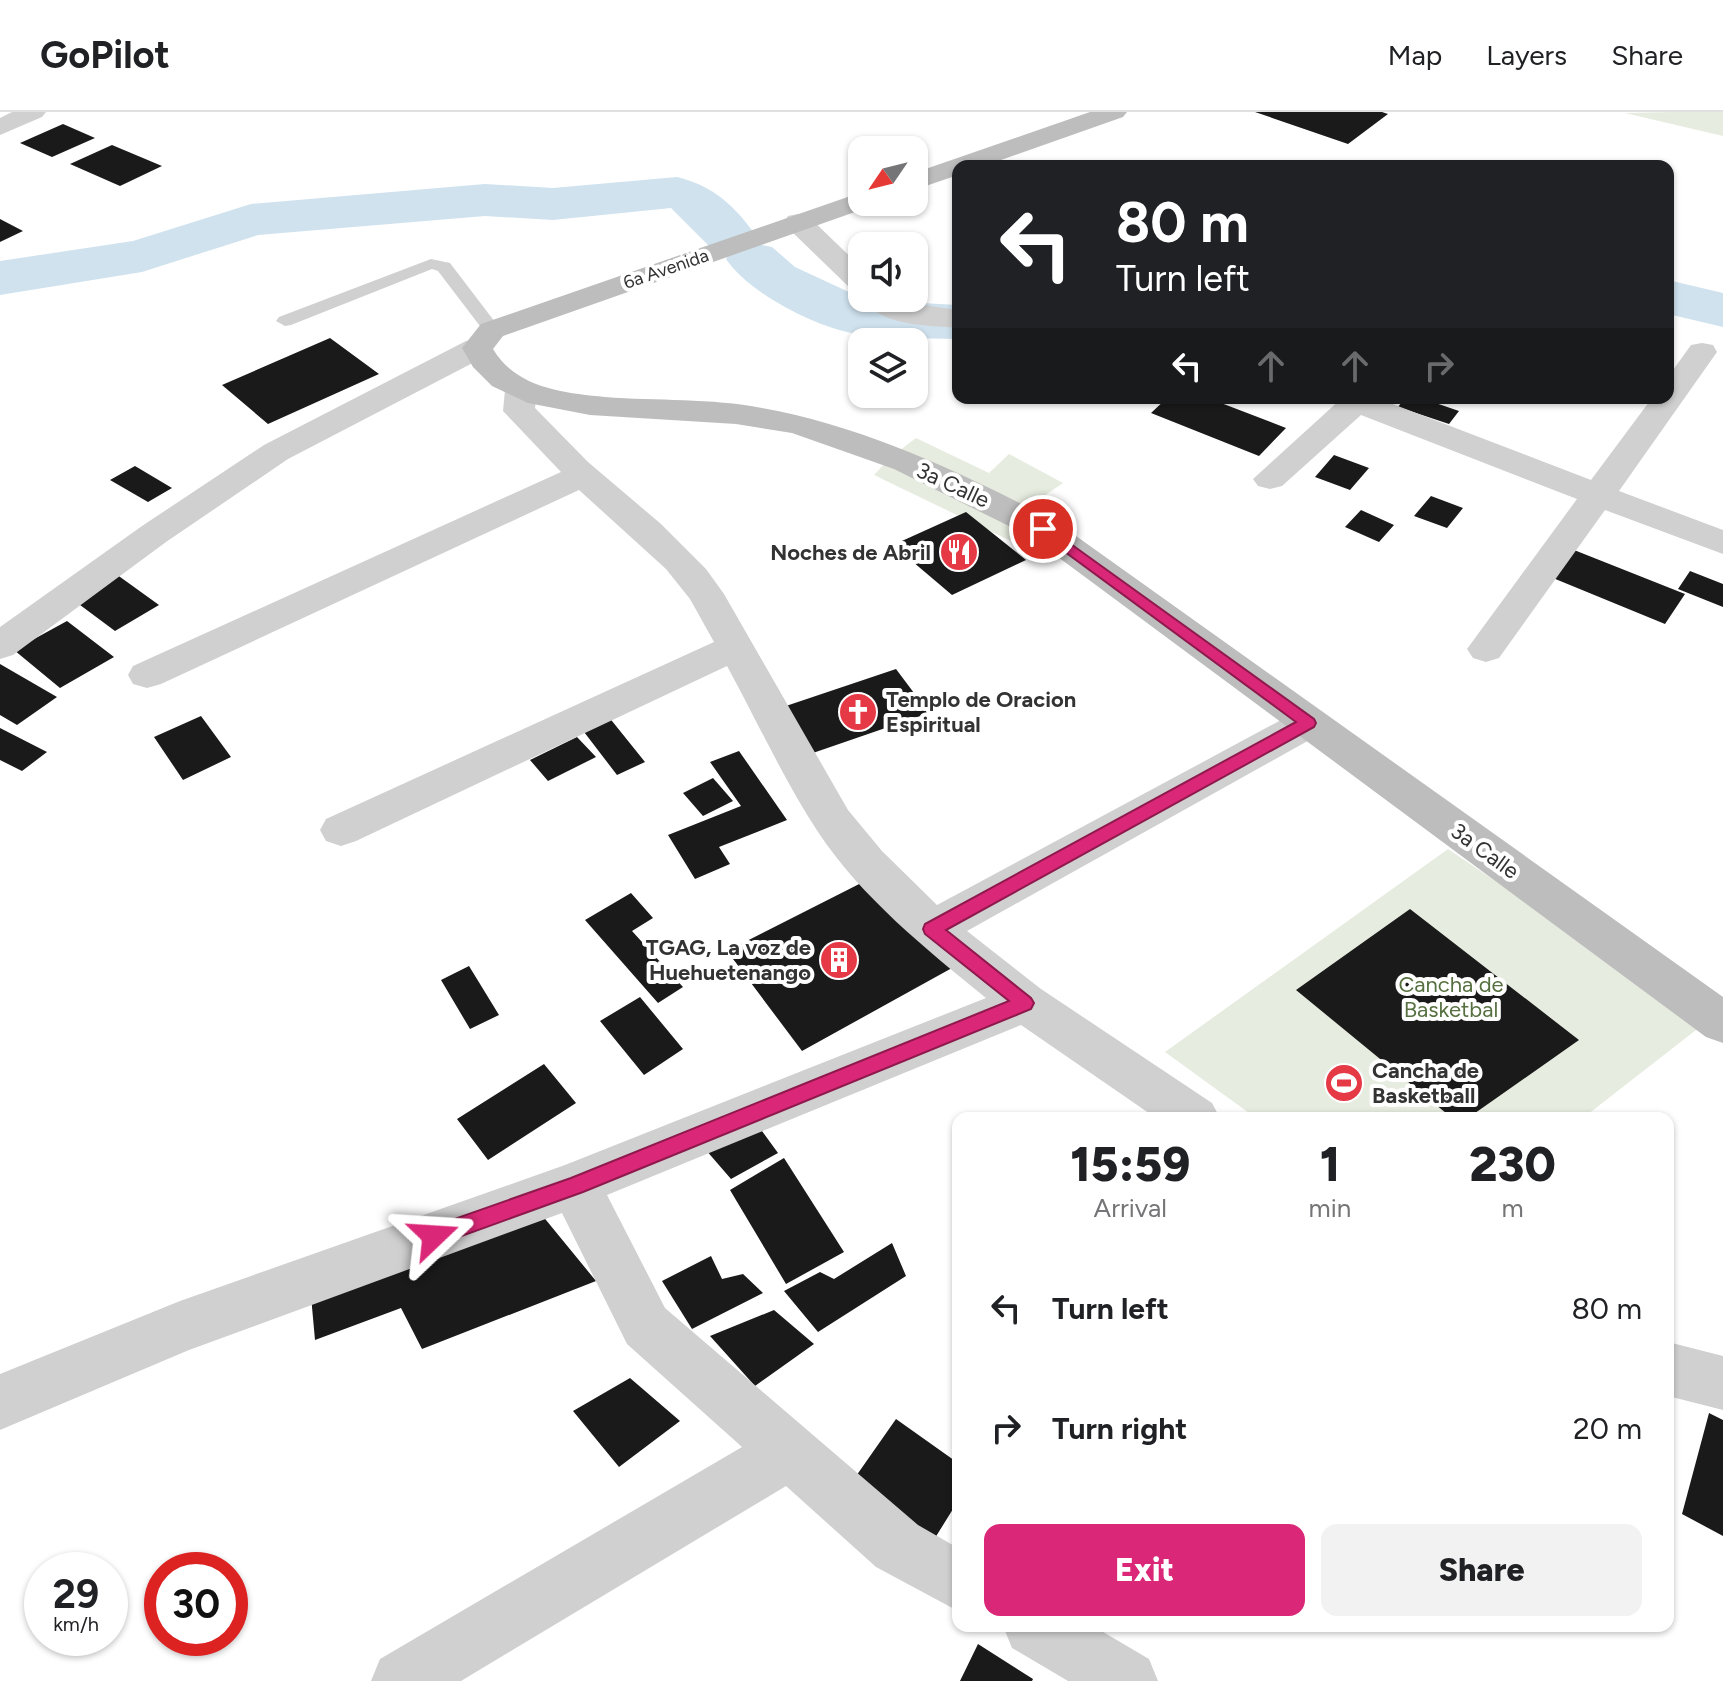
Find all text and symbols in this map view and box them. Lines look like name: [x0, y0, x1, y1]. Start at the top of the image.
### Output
text: GoPilot: [40, 32, 170, 78]
text: Map: [1388, 38, 1442, 72]
text: Layers: [1486, 38, 1567, 72]
text: Share: [1611, 38, 1683, 72]
north arrow: [848, 136, 928, 216]
map controls: [848, 136, 928, 408]
text: 80 m: [1116, 189, 1249, 256]
icon: left: [984, 192, 1088, 296]
button: sound: [848, 232, 928, 312]
street label: 6a Avenida: [620, 244, 712, 294]
text: Turn left: [1116, 257, 1250, 300]
button: layers: [848, 328, 928, 408]
icon: left: [1165, 344, 1209, 388]
icon: ahead: [1249, 344, 1293, 388]
icon: ahead: [1333, 344, 1377, 388]
icon: right: [1417, 344, 1461, 388]
street label: 3a Calle: [912, 456, 994, 514]
pin: [1009, 495, 1077, 563]
icon: arrive: [1021, 507, 1065, 551]
restaurant icon: Noches de Abril: [938, 531, 980, 573]
place label: Noches de Abril: [770, 539, 931, 566]
place label: Templo de Oracion Espiritual: [886, 686, 1076, 738]
church icon: Templo de Oracion Espiritual: [837, 691, 879, 733]
street label: 3a Calle: [1446, 817, 1524, 885]
place label: TGAG, La voz de Huehuetenango: [646, 934, 811, 986]
building icon: TGAG, La voz de Huehuetenango: [818, 939, 860, 981]
park label: Cancha de Basketbal: [1398, 971, 1504, 1023]
place label: Cancha de Basketball: [1372, 1057, 1479, 1109]
sports icon: Cancha de Basketball: [1323, 1062, 1365, 1104]
text: 15:59: [1070, 1135, 1190, 1193]
text: 1: [1320, 1135, 1340, 1193]
text: 230: [1469, 1135, 1556, 1193]
text: Arrival: [1094, 1192, 1167, 1224]
text: min: [1309, 1192, 1351, 1224]
text: m: [1502, 1192, 1524, 1224]
position arrow: [392, 1194, 476, 1278]
icon: left: [984, 1286, 1028, 1330]
text: Turn left: [1052, 1290, 1169, 1327]
text: 80 m: [1571, 1290, 1642, 1327]
icon: right: [984, 1406, 1028, 1450]
text: Turn right: [1052, 1410, 1187, 1447]
text: 20 m: [1573, 1410, 1642, 1447]
button: Exit: [984, 1524, 1305, 1616]
button: Share: [1321, 1524, 1642, 1616]
speed limit sign: 30: [144, 1552, 248, 1656]
text: 29: [53, 1570, 99, 1618]
text: km/h: [53, 1612, 99, 1636]

